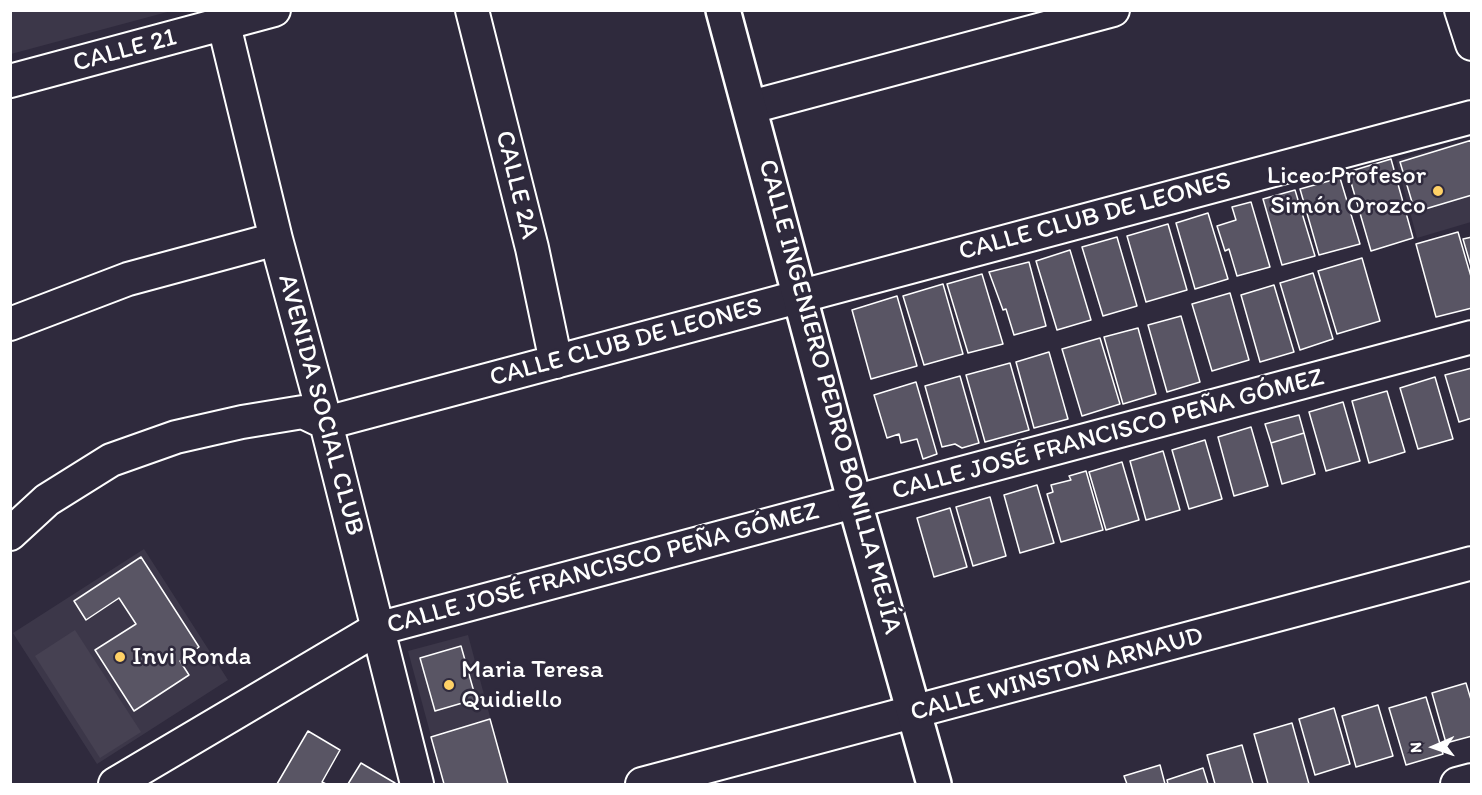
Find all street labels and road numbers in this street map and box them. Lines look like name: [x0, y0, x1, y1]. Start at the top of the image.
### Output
street label: CALLE 21: [70, 22, 180, 80]
street label: CALLE 2A: [488, 128, 544, 242]
street label: CALLE INGENIERO PEDRO BONILLA MEJÍA: [751, 156, 907, 638]
street label: CALLE CLUB DE LEONES: [956, 166, 1234, 268]
street label: AVENIDA SOCIAL CLUB: [270, 271, 370, 539]
street label: CALLE CLUB DE LEONES: [487, 292, 765, 394]
street label: CALLE JOSÉ FRANCISCO PEÑA GÓMEZ: [889, 362, 1327, 508]
street label: CALLE JOSÉ FRANCISCO PEÑA GÓMEZ: [384, 496, 822, 642]
street label: CALLE WINSTON ARNAUD: [907, 621, 1207, 729]

